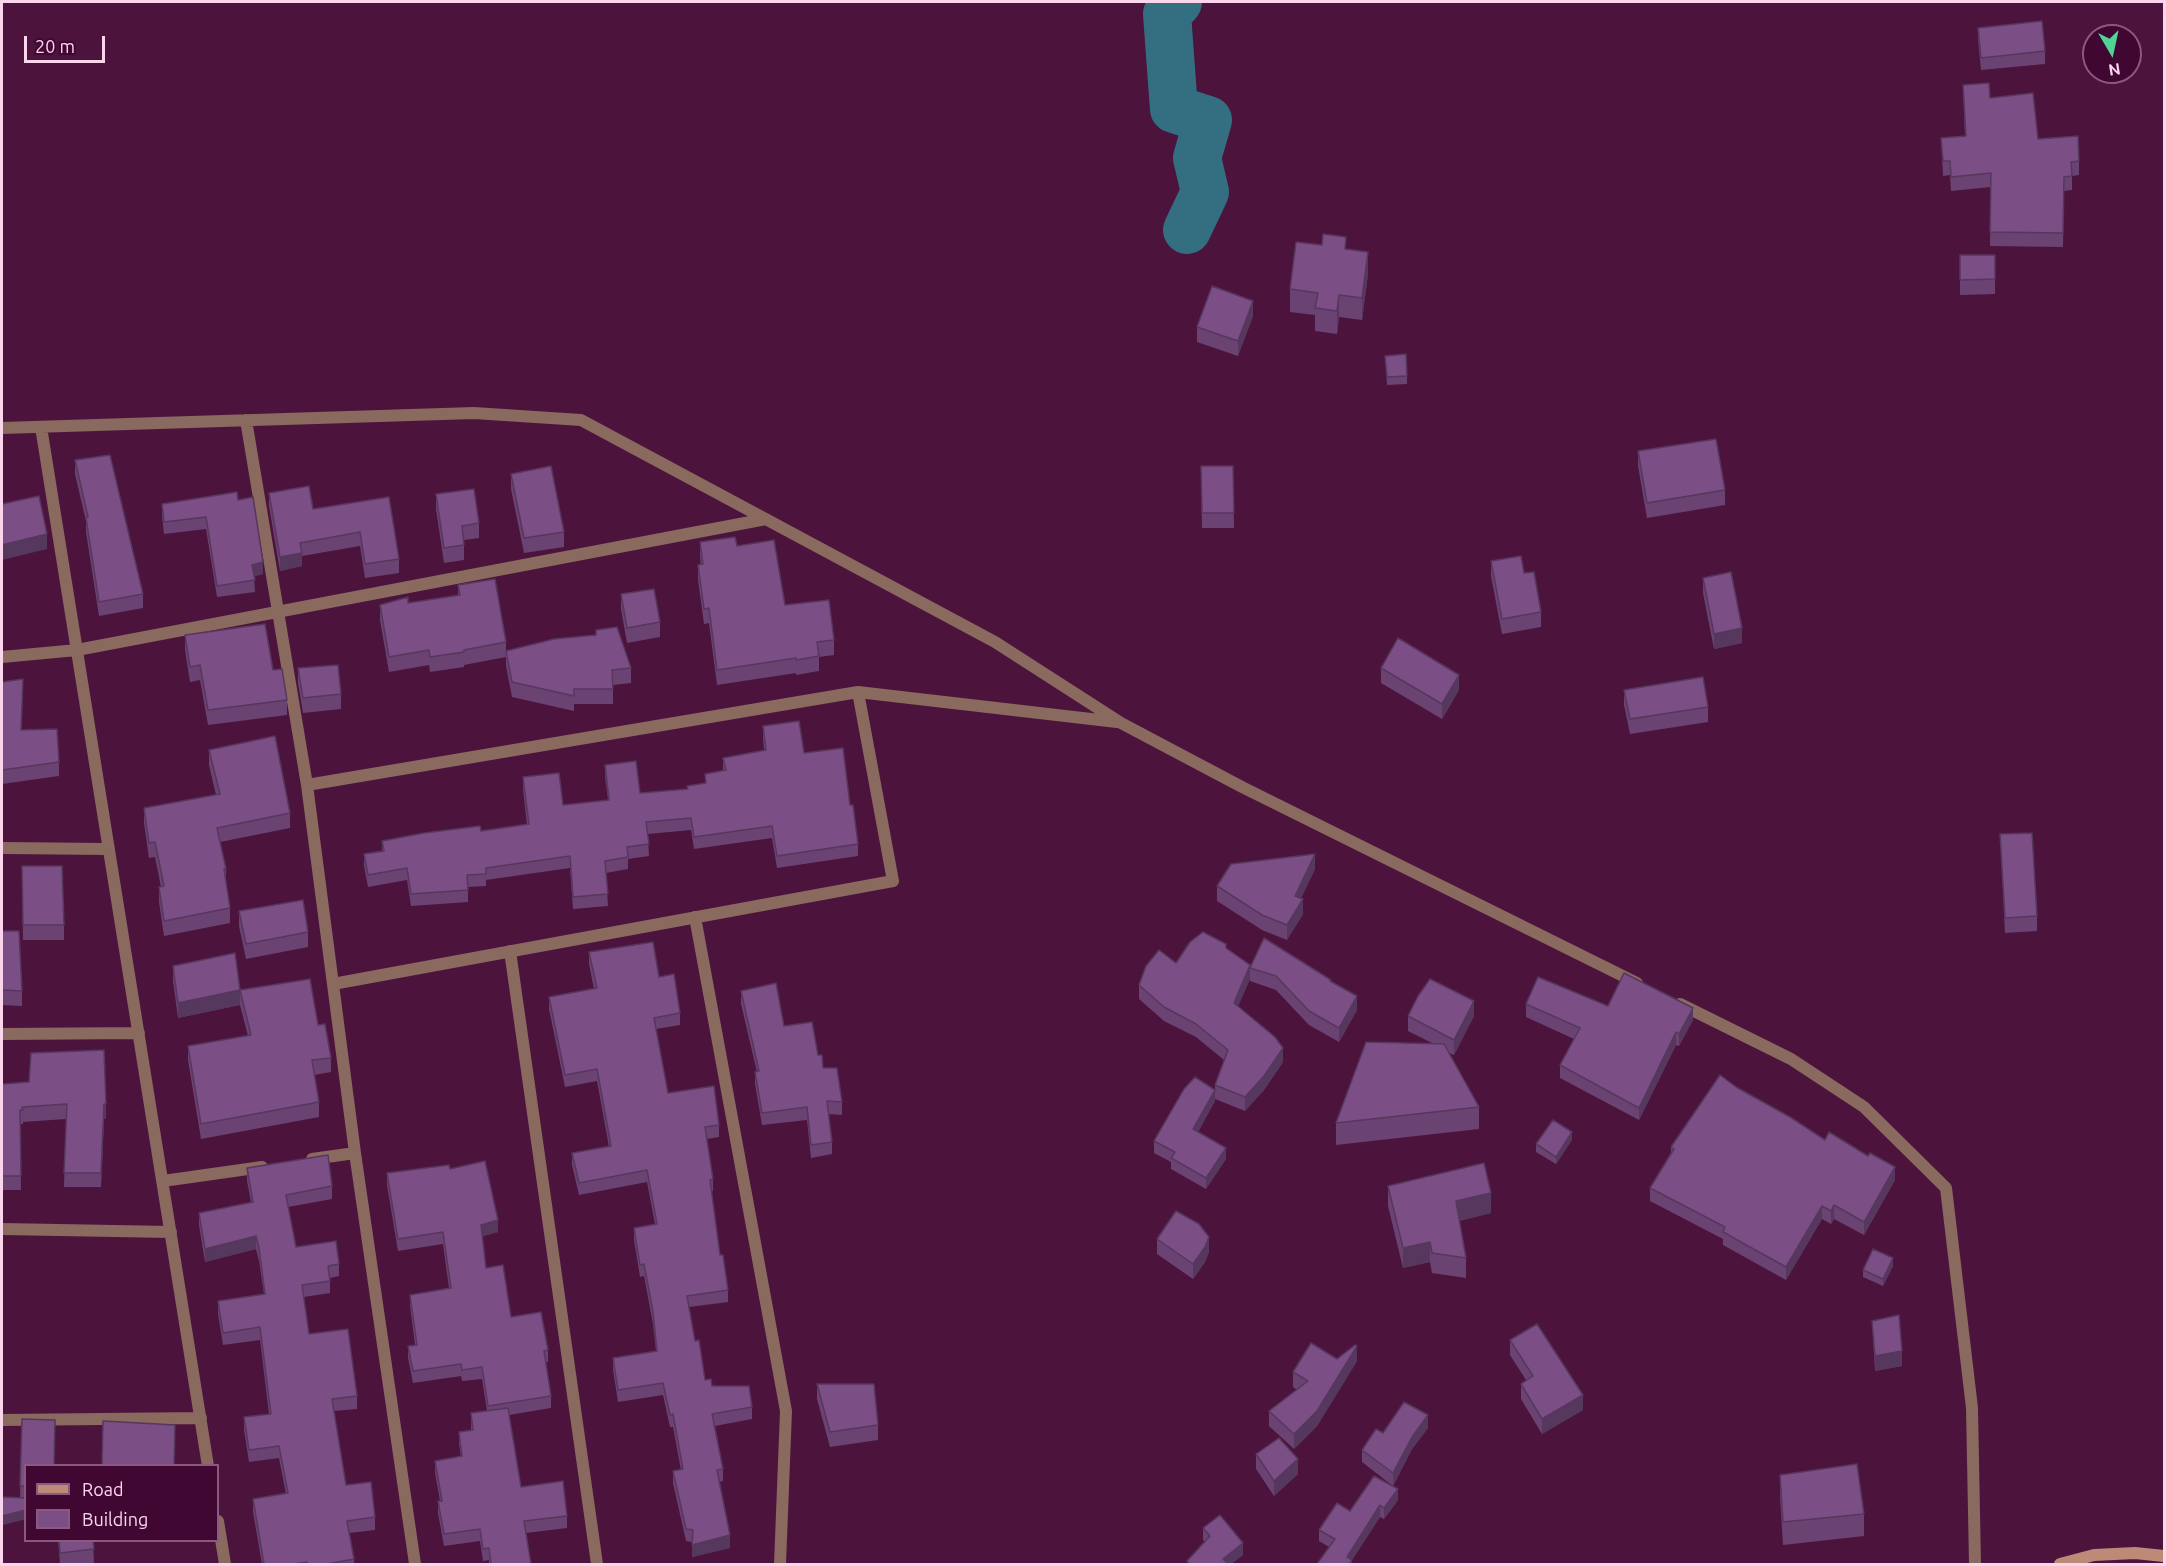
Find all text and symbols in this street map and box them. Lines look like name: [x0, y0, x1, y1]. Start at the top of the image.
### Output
scale bar: [27, 24, 108, 62]
north arrow: [2082, 24, 2142, 84]
text: 20 m: [35, 36, 75, 56]
text: N: [2107, 60, 2122, 80]
legend: [24, 1464, 219, 1542]
text: Road: [82, 1479, 124, 1499]
text: Building: [82, 1509, 148, 1529]

